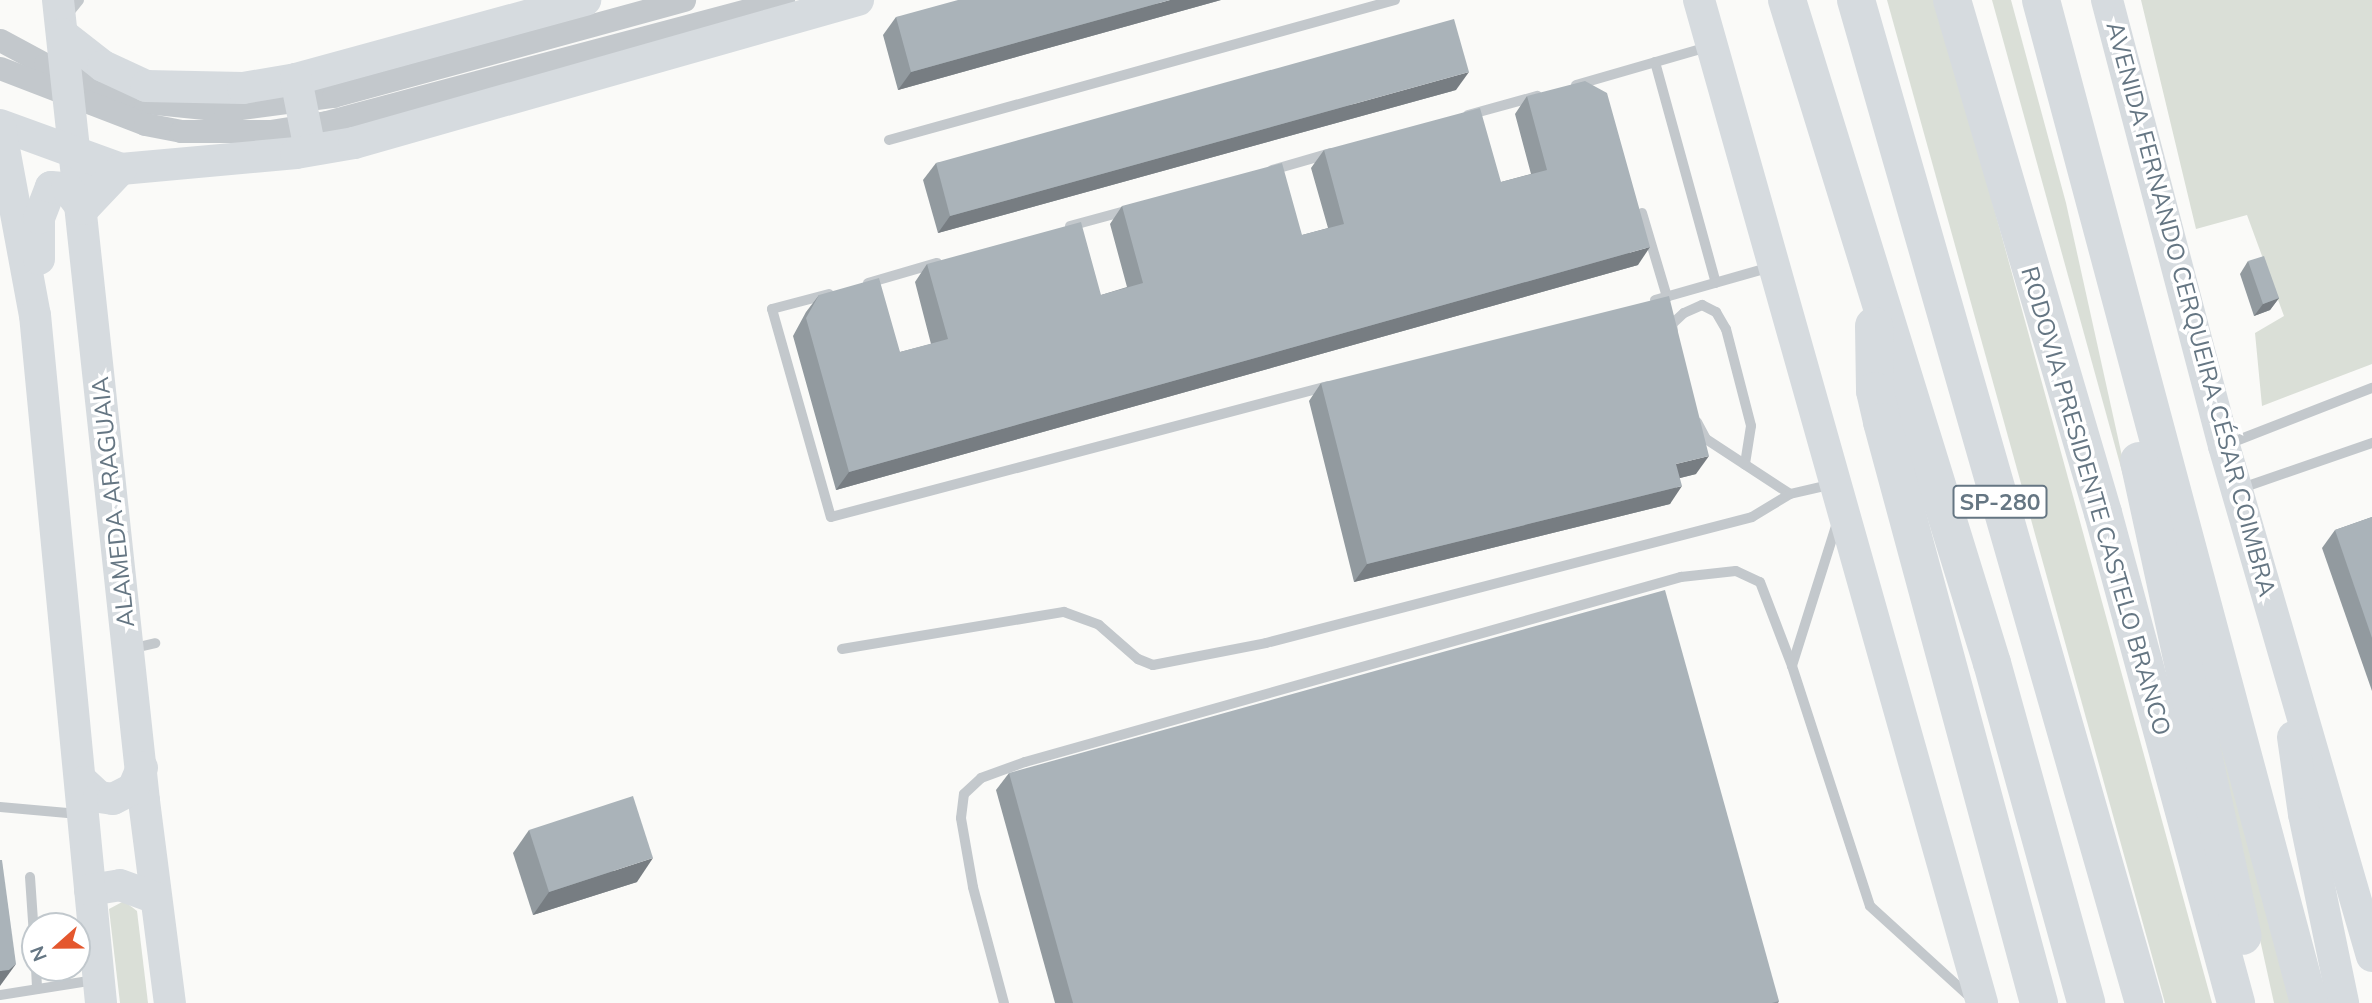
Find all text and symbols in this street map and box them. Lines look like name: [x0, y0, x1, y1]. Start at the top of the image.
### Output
street label: AVENIDA FERNANDO CERQUEIRA CÉSAR COIMBRA: [2100, 18, 2282, 600]
street label: RODOVIA PRESIDENTE CASTELO BRANCO: [2015, 263, 2177, 739]
street label: ALAMEDA ARAGUAIA: [86, 375, 140, 629]
road number: SP-280: [1951, 482, 2049, 522]
north arrow: [21, 912, 91, 982]
text: N: [24, 943, 52, 965]

